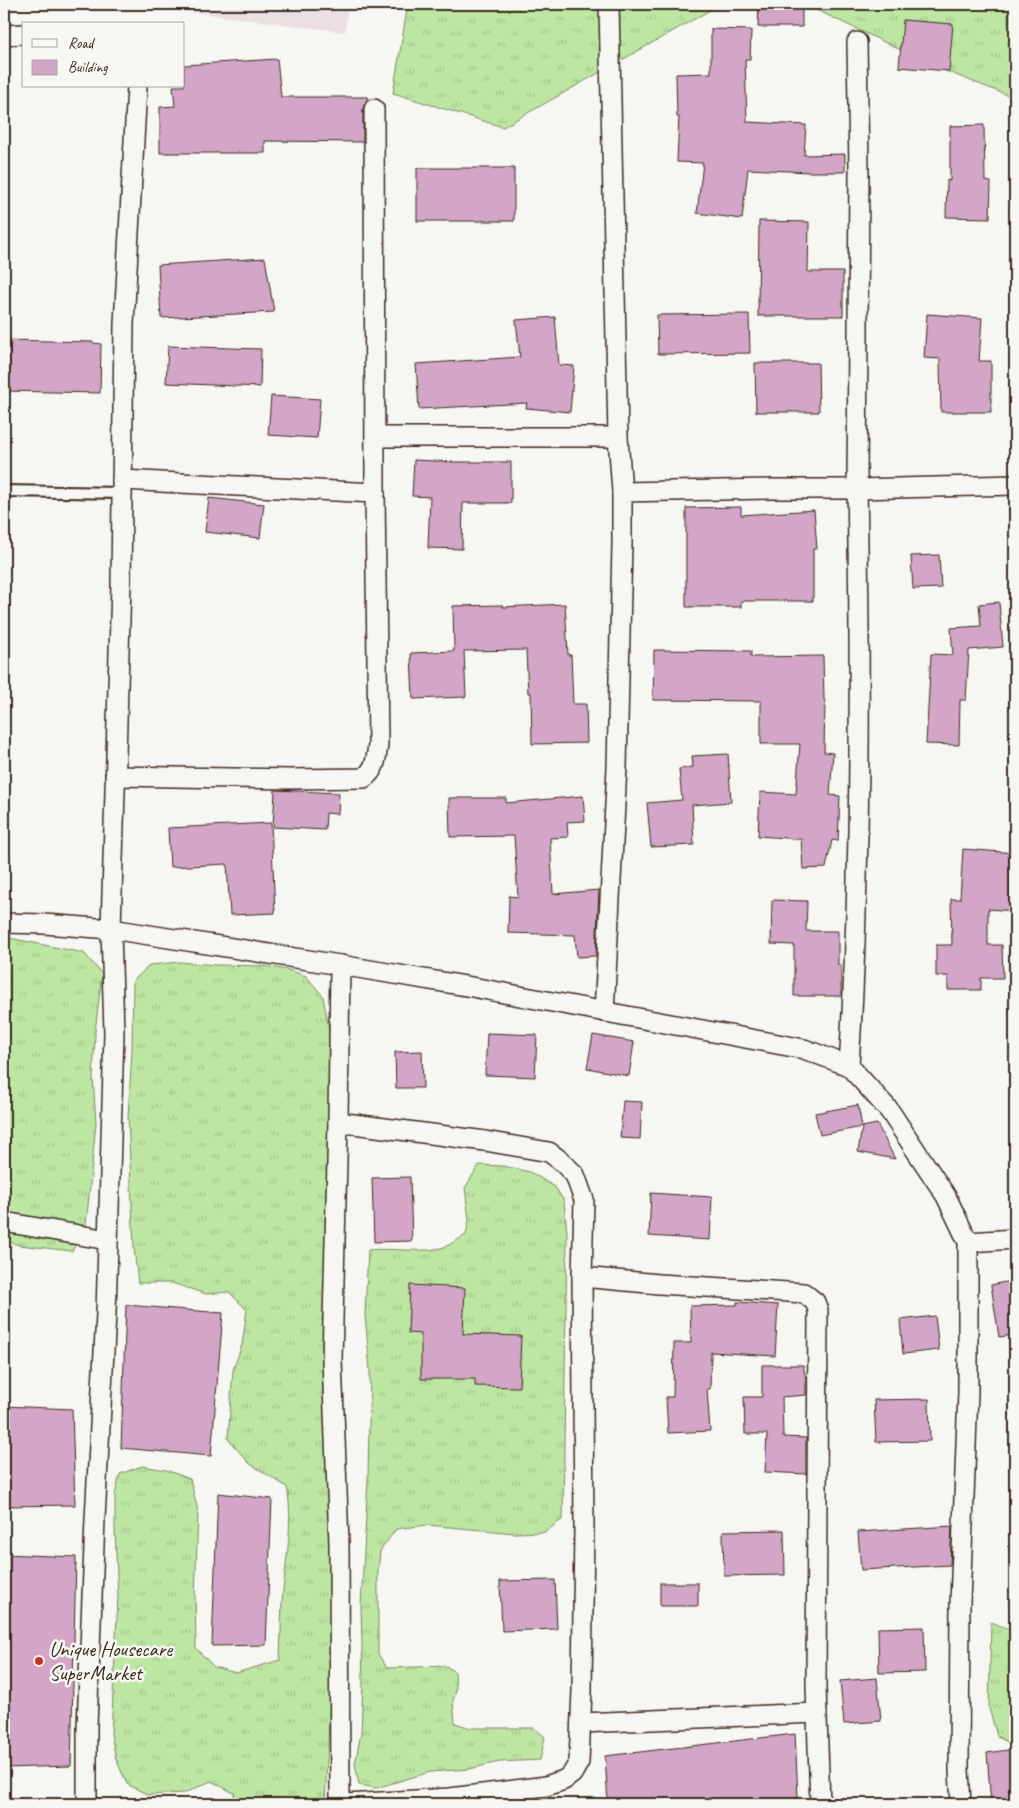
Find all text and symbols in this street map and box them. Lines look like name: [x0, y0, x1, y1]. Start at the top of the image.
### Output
legend: [22, 22, 185, 88]
text: Road: [68, 34, 95, 53]
text: Building: [68, 58, 108, 77]
place label: Unique Housecare SuperMarket: [49, 1636, 173, 1686]
marker: Unique Housecare SuperMarket: [33, 1655, 45, 1667]

